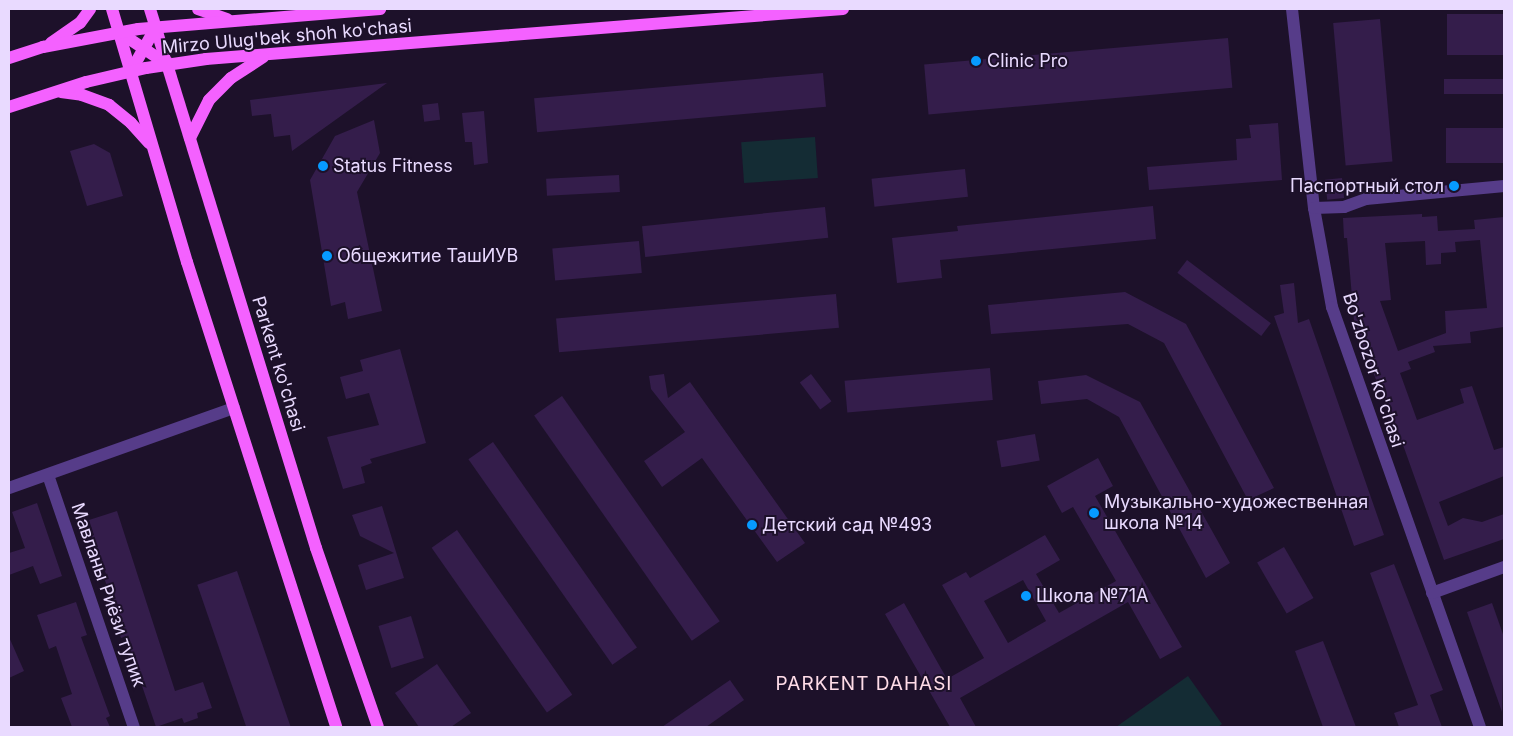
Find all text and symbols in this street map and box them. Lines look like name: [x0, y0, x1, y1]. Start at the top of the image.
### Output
street label: Mirzo Ulug'bek shoh ko'chasi: [161, 15, 413, 59]
place label: Clinic Pro: [987, 50, 1068, 72]
marker: Clinic Pro: [969, 54, 983, 68]
place label: Status Fitness: [333, 155, 453, 177]
marker: Status Fitness: [317, 160, 329, 172]
place label: Паспортный стол: [1290, 175, 1444, 197]
marker: Паспортный стол: [1448, 180, 1460, 192]
place label: Общежитие ТашИУВ: [337, 245, 518, 267]
marker: Общежитие ТашИУВ: [321, 250, 333, 262]
street label: Bo'zbozor ko'chasi: [1338, 290, 1408, 450]
street label: Parkent ko'chasi: [247, 294, 309, 434]
place label: Музыкально-художественная школа №14: [1104, 492, 1368, 534]
street label: Мавланы Риёзи тупик: [66, 500, 150, 690]
marker: Музыкально-художественная школа №14: [1088, 507, 1100, 519]
place label: Детский сад №493: [762, 514, 932, 536]
marker: Детский сад №493: [746, 519, 758, 531]
place label: Школа №71А: [1036, 585, 1148, 607]
marker: Школа №71А: [1020, 590, 1032, 602]
district label: PARKENT DAHASI: [774, 673, 954, 695]

